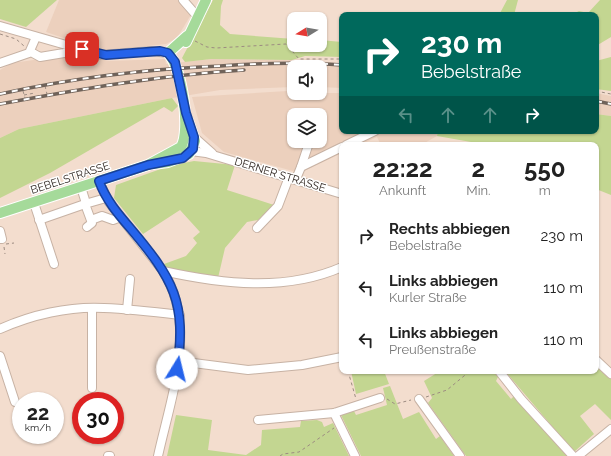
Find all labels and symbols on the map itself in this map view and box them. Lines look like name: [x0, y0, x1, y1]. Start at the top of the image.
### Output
north arrow: [287, 12, 327, 52]
pin: [65, 32, 99, 66]
street label: DERNER STRASSE: [233, 155, 328, 195]
street label: BEBELSTRASSE: [29, 159, 111, 197]
position arrow: [156, 348, 198, 390]
speed limit sign: 30: [72, 392, 124, 444]

